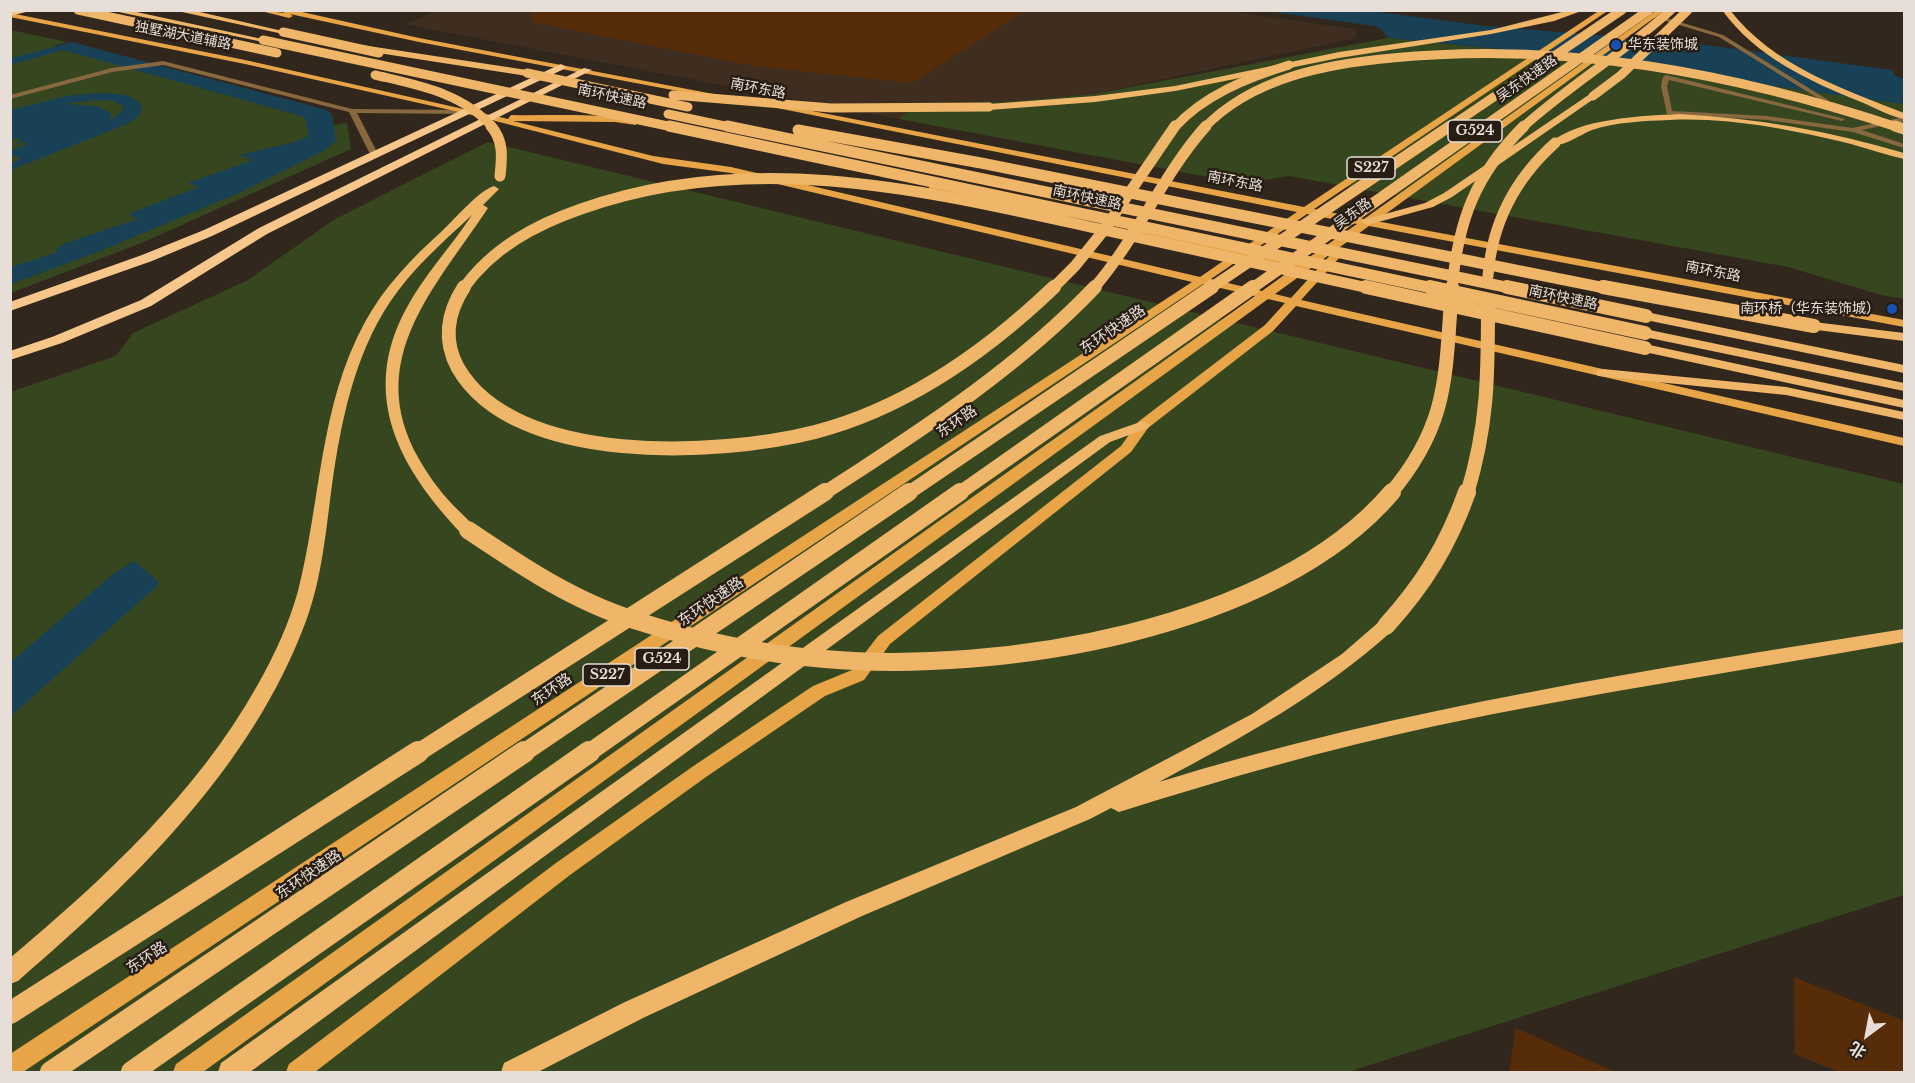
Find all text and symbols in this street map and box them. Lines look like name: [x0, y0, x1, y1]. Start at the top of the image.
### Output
street label: 独墅湖大道辅路: [133, 18, 233, 54]
place label: 华东装饰城: [1628, 37, 1698, 53]
marker: 华东装饰城: [1609, 38, 1623, 52]
street label: 吴东快速路: [1494, 52, 1560, 106]
street label: 南环东路: [729, 75, 787, 103]
street label: 南环快速路: [576, 82, 648, 112]
road number: G524: [1448, 120, 1502, 142]
road number: S227: [1347, 157, 1395, 179]
street label: 南环东路: [1206, 168, 1264, 196]
street label: 南环快速路: [1051, 183, 1123, 213]
street label: 吴东路: [1331, 195, 1375, 233]
street label: 南环东路: [1684, 258, 1742, 286]
street label: 南环快速路: [1527, 283, 1599, 313]
place label: 南环桥（华东装饰城）: [1740, 301, 1880, 317]
street label: 东环快速路: [1077, 302, 1149, 358]
marker: 南环桥（华东装饰城）: [1885, 302, 1899, 316]
street label: 东环路: [933, 402, 981, 442]
street label: 东环快速路: [675, 574, 747, 630]
road number: G524: [635, 648, 689, 670]
road number: S227: [583, 664, 631, 686]
street label: 东环路: [528, 670, 576, 710]
street label: 东环快速路: [273, 847, 345, 903]
street label: 东环路: [123, 938, 171, 978]
north arrow: [1837, 1005, 1897, 1065]
text: 北: [1845, 1038, 1870, 1063]

